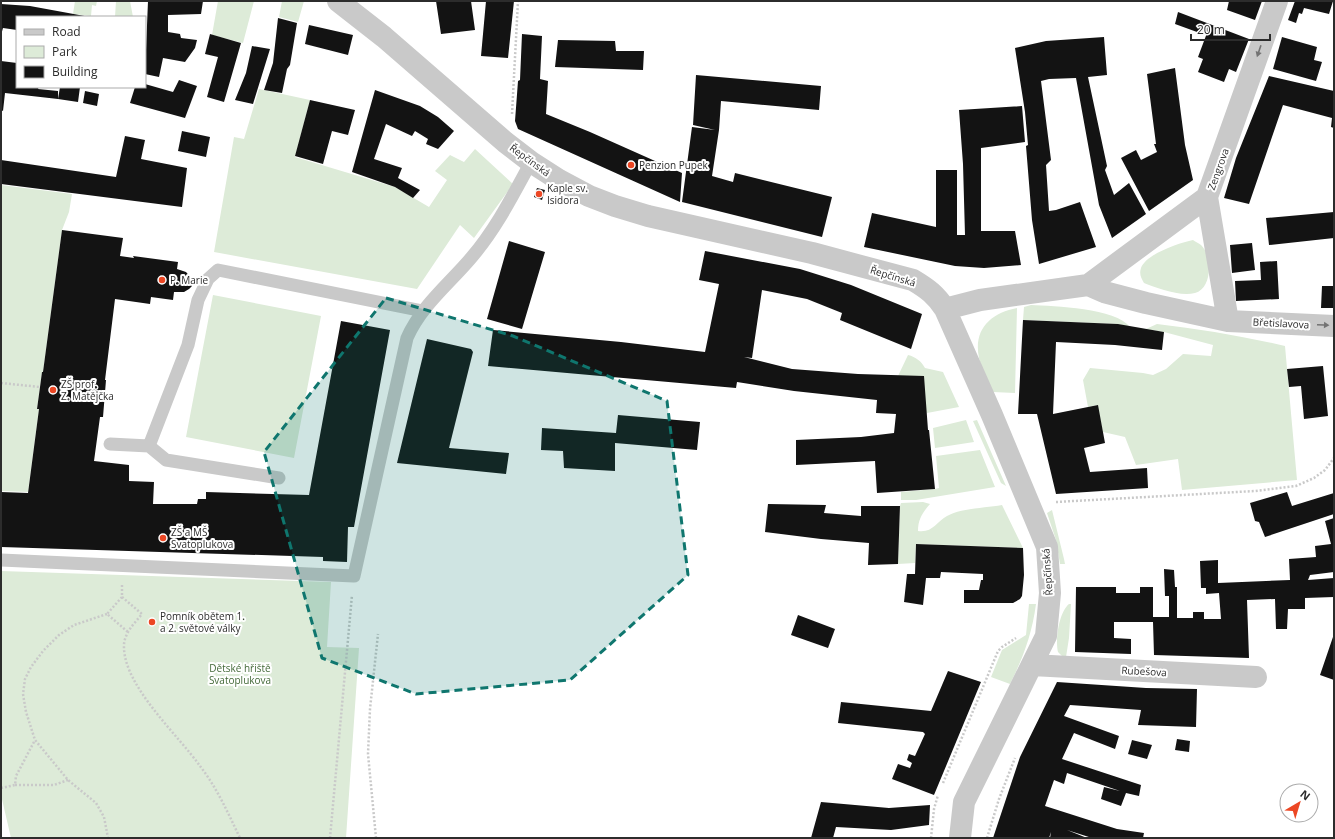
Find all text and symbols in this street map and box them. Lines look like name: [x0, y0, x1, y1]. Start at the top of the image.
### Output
legend: [16, 16, 146, 88]
scale bar: [1191, 16, 1270, 42]
text: 20 m: [1197, 21, 1225, 38]
text: Road: [52, 23, 81, 40]
text: Park: [52, 43, 78, 60]
one-way arrow: [1256, 45, 1262, 57]
text: Building: [52, 63, 98, 80]
street label: Řepčínská: [507, 141, 553, 179]
street label: Zengrova: [1204, 146, 1232, 192]
place label: Penzion Pupek: [639, 158, 709, 172]
marker: Penzion Pupek: [626, 160, 636, 170]
place label: Kaple sv. Isidora: [547, 181, 588, 207]
marker: Kaple sv. Isidora: [534, 189, 544, 199]
street label: Řepčínská: [869, 262, 917, 290]
place label: P. Marie: [170, 273, 208, 287]
marker: P. Marie: [157, 275, 167, 285]
street label: Břetislavova: [1252, 315, 1310, 331]
one-way arrow: [1317, 322, 1330, 328]
place label: ZŠ prof. Z. Matějčka: [61, 377, 114, 403]
marker: ZŠ prof. Z. Matějčka: [48, 385, 58, 395]
place label: ZŠ a MŠ Svatoplukova: [171, 525, 233, 551]
marker: ZŠ a MŠ Svatoplukova: [158, 533, 168, 543]
street label: Řepčínská: [1038, 548, 1056, 596]
place label: Pomník obětem 1. a 2. světové války: [160, 609, 245, 635]
marker: Pomník obětem 1. a 2. světové války: [147, 617, 157, 627]
park label: Dětské hřiště Svatoplukova: [209, 661, 271, 687]
street label: Rubešova: [1121, 663, 1167, 679]
north arrow: [1279, 783, 1319, 823]
text: N: [1297, 786, 1314, 803]

